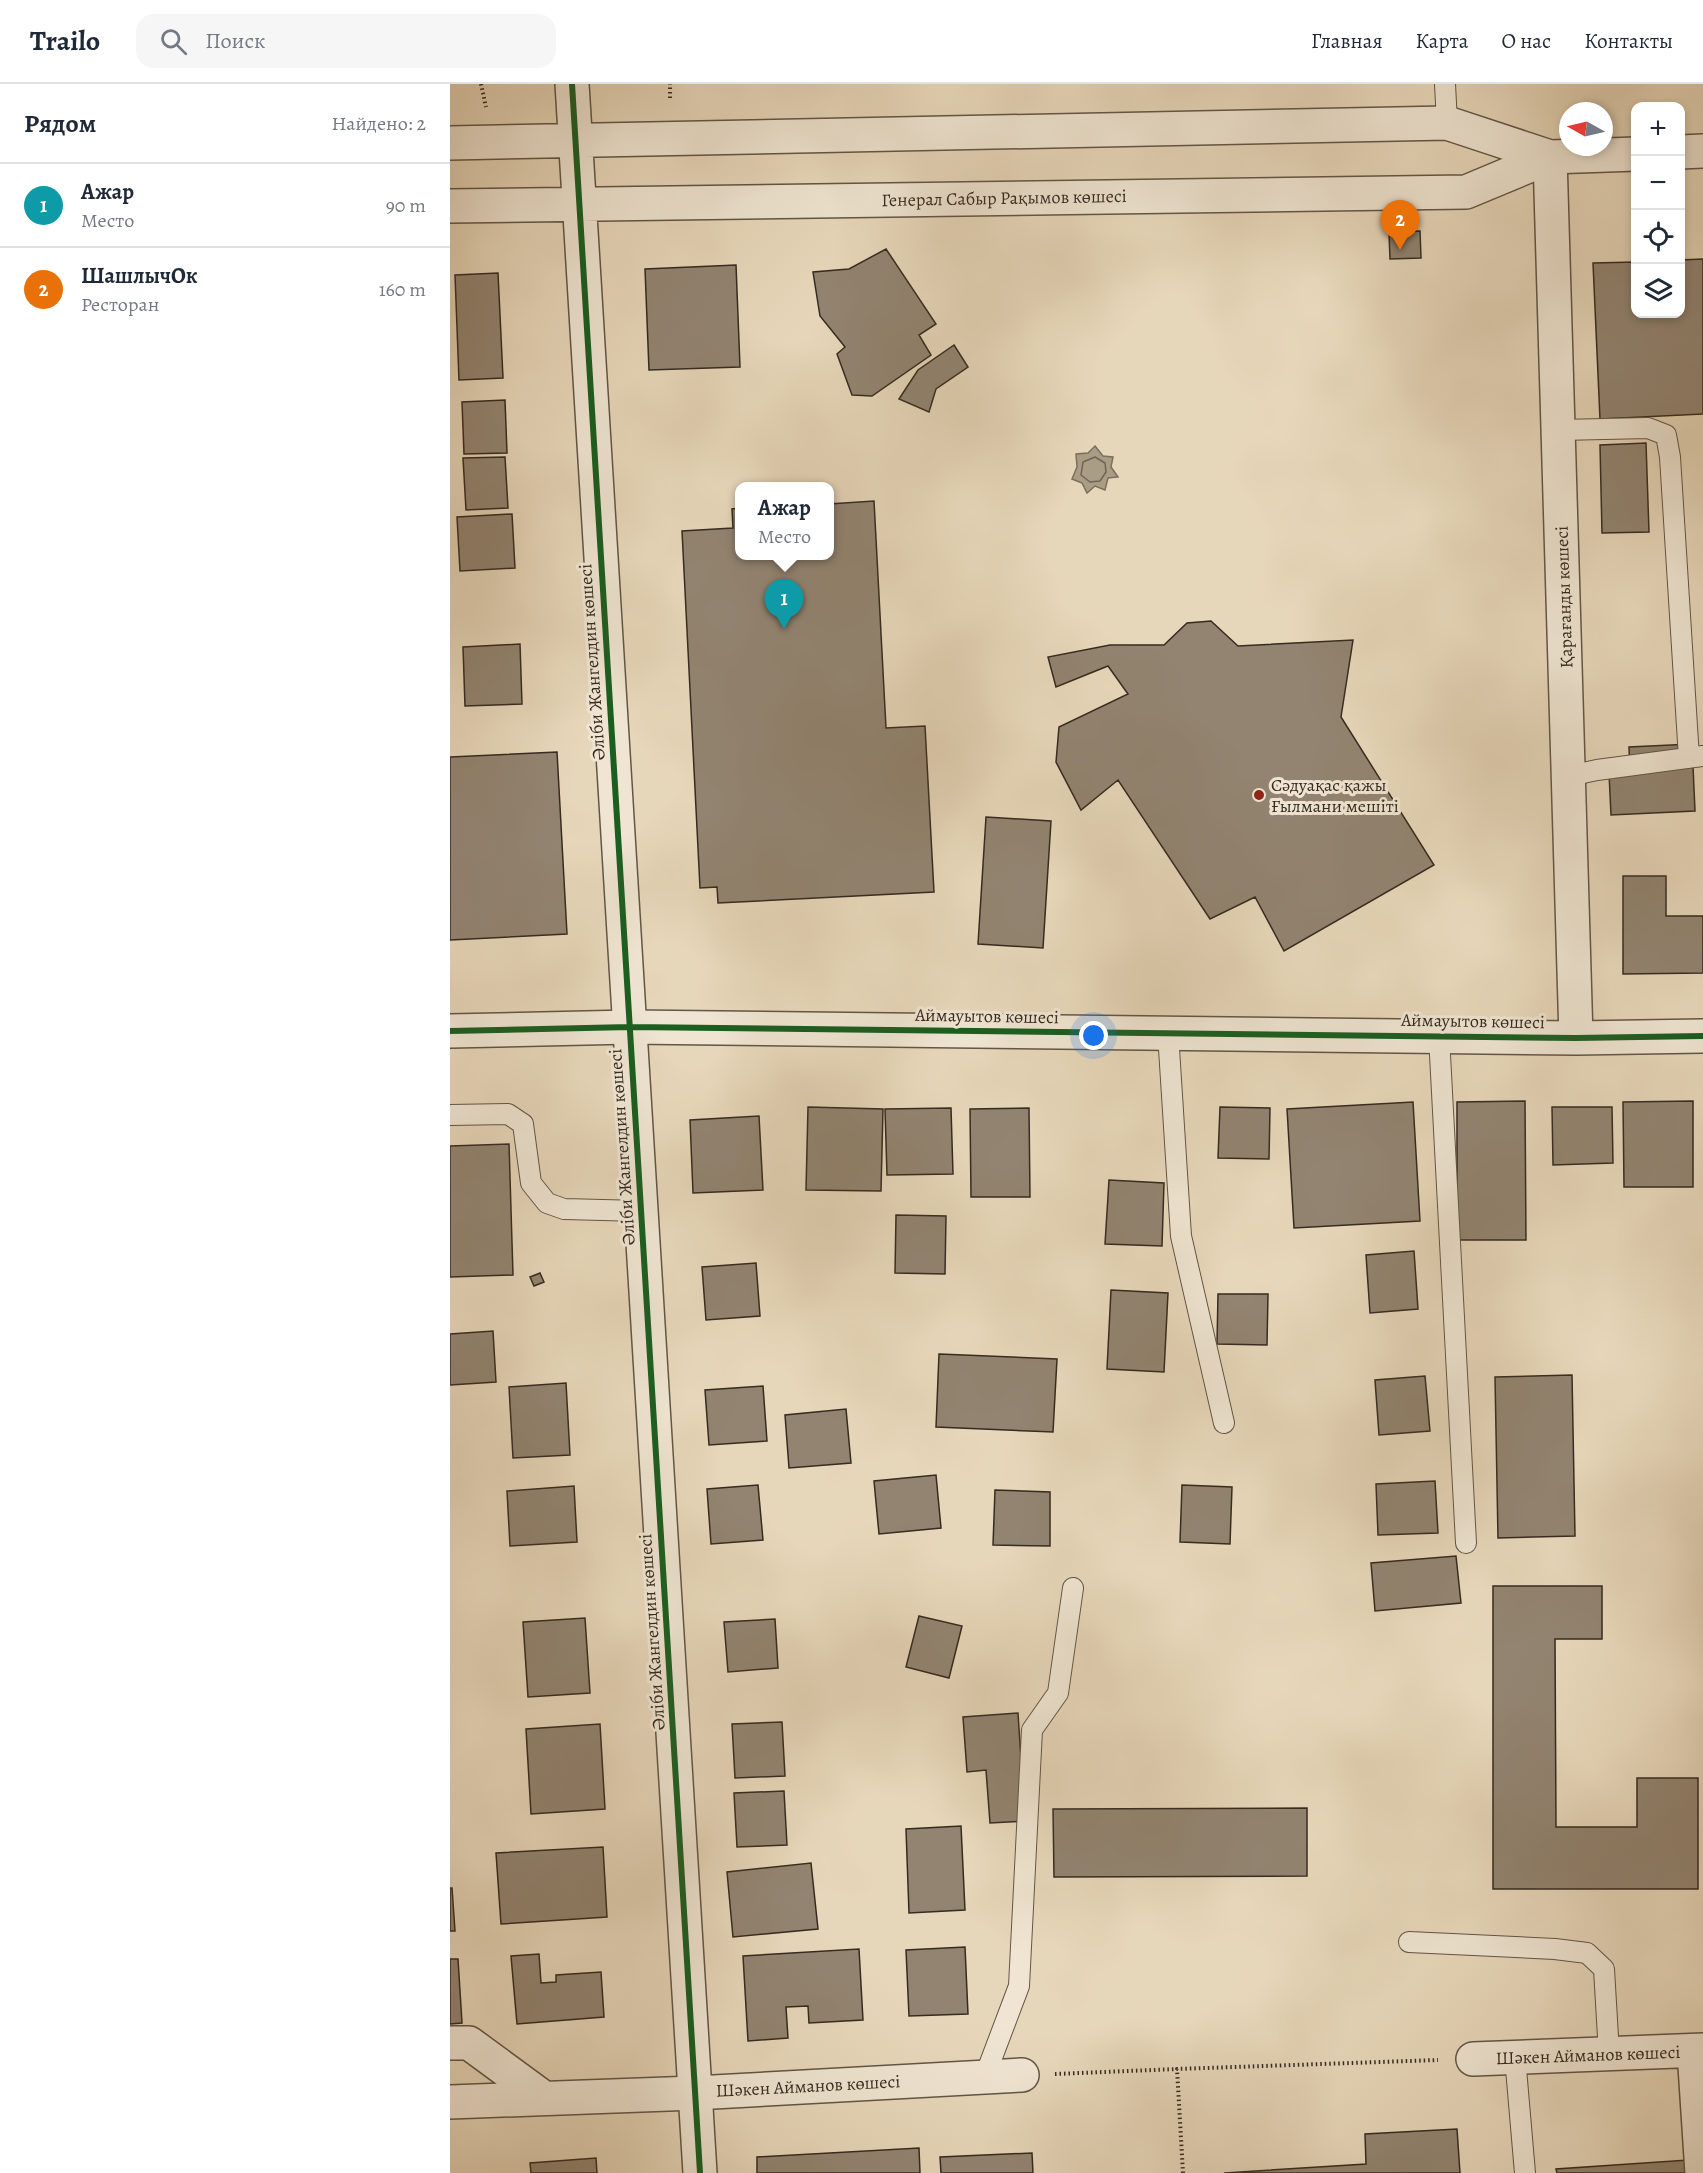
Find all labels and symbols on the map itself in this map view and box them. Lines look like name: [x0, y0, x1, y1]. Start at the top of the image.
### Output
north arrow: [1559, 102, 1613, 156]
street label: Генерал Сабыр Рақымов көшесі: [881, 184, 1127, 212]
pin: 2: [1380, 200, 1420, 250]
street label: Қарағанды көшесі: [1550, 525, 1578, 669]
street label: Әліби Жангелдин көшесі: [573, 563, 611, 761]
pin: 1: [764, 580, 804, 629]
place label: Сәдуақас қажы Ғылмани мешіті: [1271, 773, 1399, 818]
marker: Сәдуақас қажы Ғылмани мешіті: [1252, 788, 1266, 802]
street label: Аймауытов көшесі: [914, 1003, 1059, 1029]
street label: Аймауытов көшесі: [1400, 1008, 1545, 1034]
your location: [1079, 1021, 1108, 1050]
street label: Әліби Жангелдин көшесі: [603, 1048, 641, 1246]
street label: Әліби Жангелдин көшесі: [633, 1533, 671, 1731]
street label: Шәкен Айманов көшесі: [1495, 2040, 1681, 2070]
street label: Шәкен Айманов көшесі: [715, 2069, 901, 2103]

